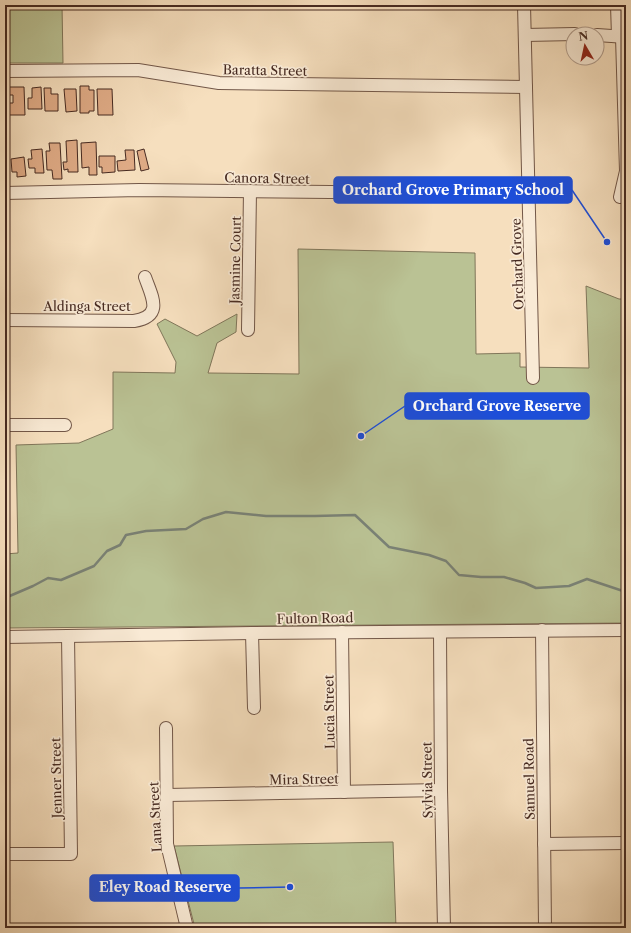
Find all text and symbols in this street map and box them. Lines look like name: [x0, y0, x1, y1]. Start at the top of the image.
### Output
north arrow: [565, 26, 605, 66]
text: N: [578, 28, 590, 44]
street label: Baratta Street: [223, 61, 308, 79]
street label: Canora Street: [224, 169, 310, 187]
callout: Orchard Grove Primary School: [334, 177, 572, 203]
text: Orchard Grove Primary School: [342, 181, 564, 199]
street label: Jasmine Court: [226, 215, 244, 306]
street label: Orchard Grove: [507, 218, 527, 310]
street label: Aldinga Street: [42, 298, 131, 314]
callout: Orchard Grove Reserve: [405, 393, 589, 419]
text: Orchard Grove Reserve: [413, 397, 581, 415]
street label: Fulton Road: [277, 609, 354, 627]
street label: Lucia Street: [320, 674, 338, 749]
street label: Jenner Street: [47, 737, 65, 821]
street label: Samuel Road: [520, 738, 538, 820]
street label: Sylvia Street: [418, 741, 436, 818]
street label: Mira Street: [269, 770, 339, 788]
street label: Lana Street: [145, 781, 165, 853]
callout: Eley Road Reserve: [90, 875, 239, 901]
text: Eley Road Reserve: [99, 878, 231, 896]

